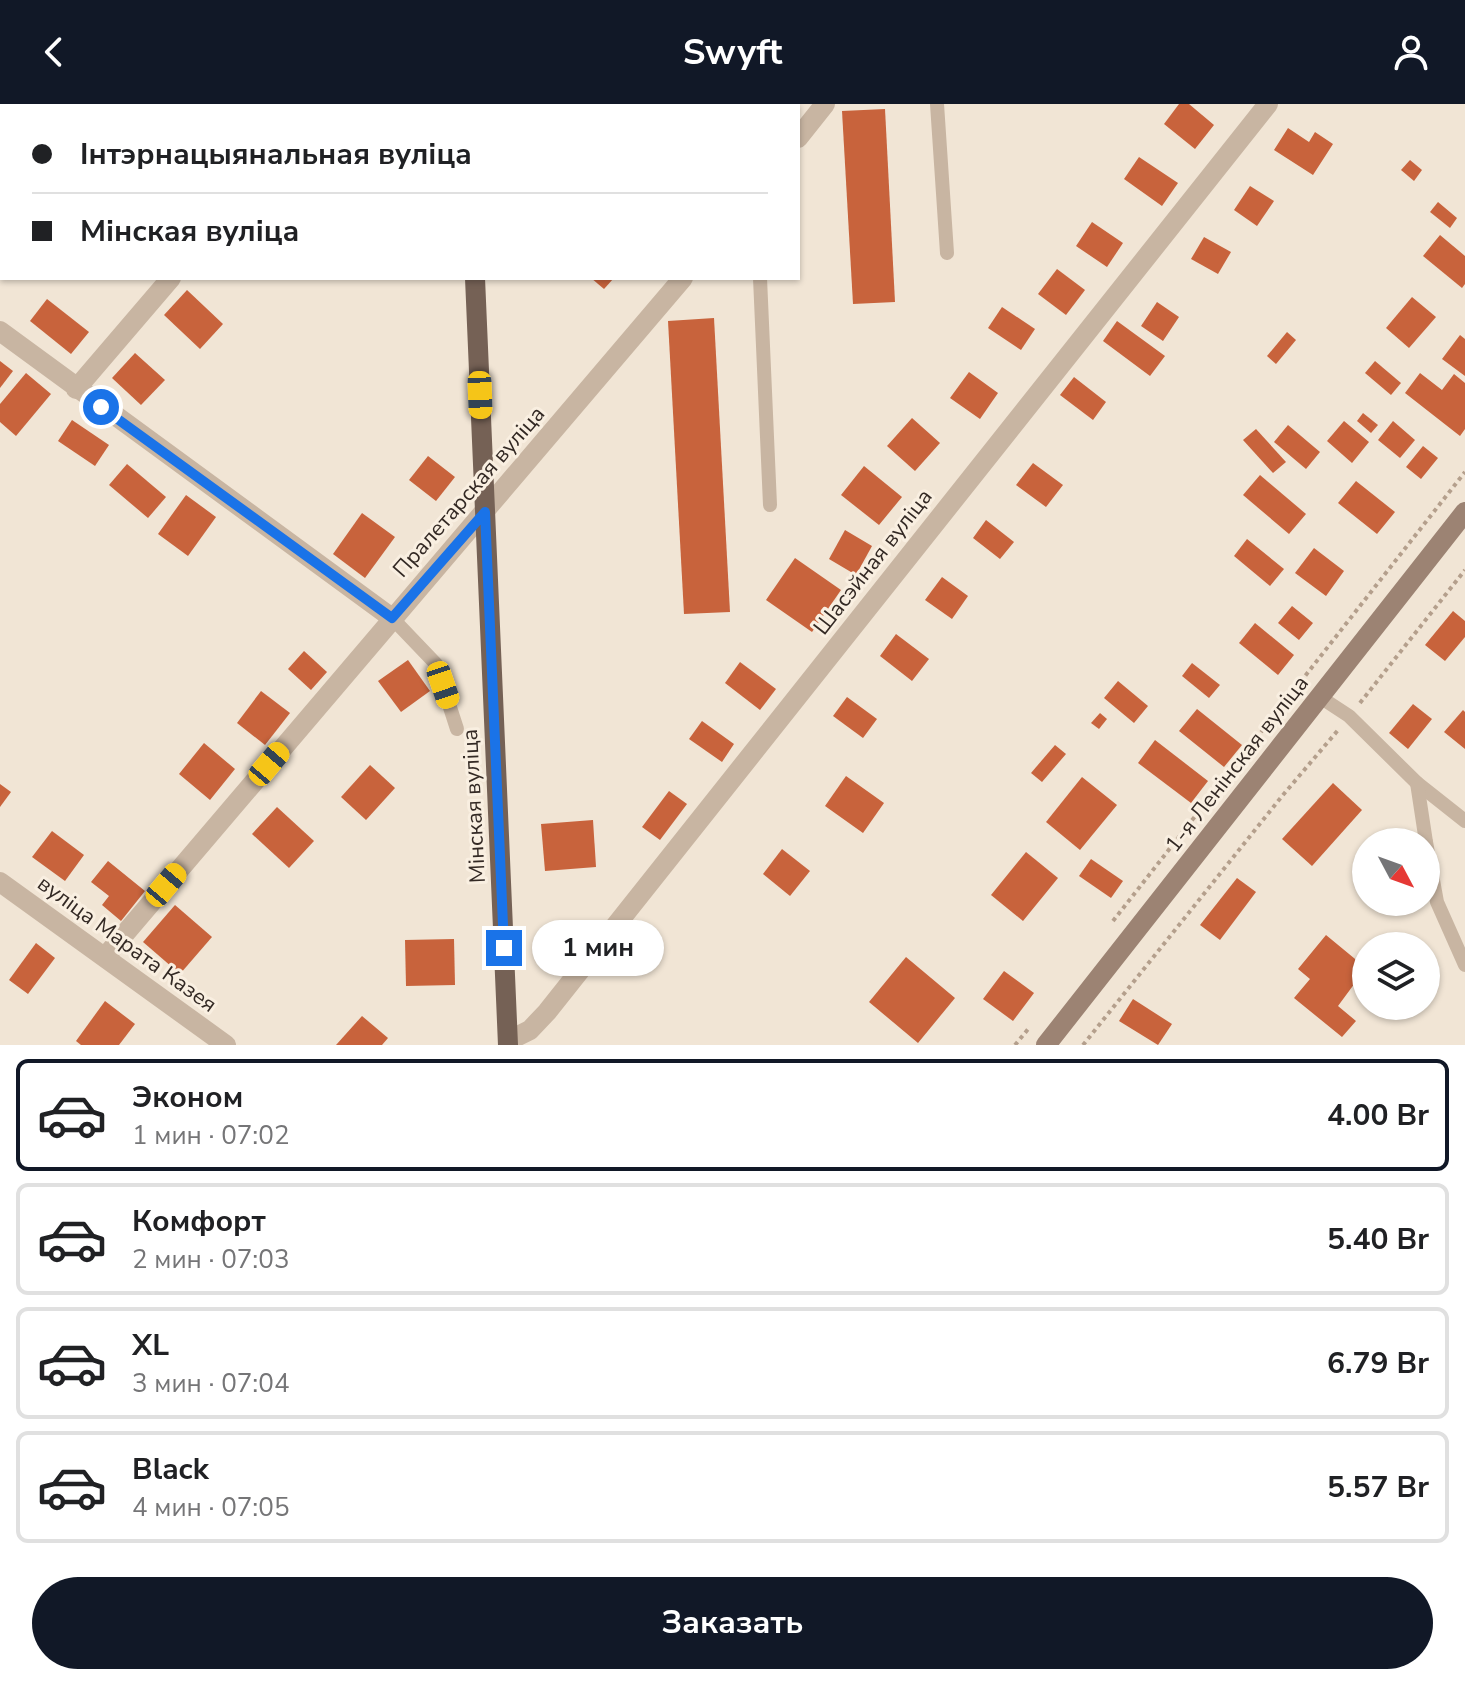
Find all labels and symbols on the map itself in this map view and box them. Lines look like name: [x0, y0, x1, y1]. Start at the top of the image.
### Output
car: [467, 371, 493, 419]
route start: [83, 389, 119, 425]
street label: Пралетарская вуліца: [386, 400, 552, 584]
street label: Шасэйная вуліца: [807, 483, 939, 641]
car: [424, 658, 462, 712]
street label: 1-я Ленінская вуліца: [1158, 669, 1316, 859]
street label: Мінская вуліца: [455, 728, 493, 884]
car: [244, 738, 294, 790]
north arrow: [1352, 828, 1440, 916]
car: [141, 859, 191, 911]
street label: вуліца Марата Казея: [31, 869, 223, 1019]
callout: 1 мин: [532, 920, 664, 976]
route end: [486, 930, 522, 966]

